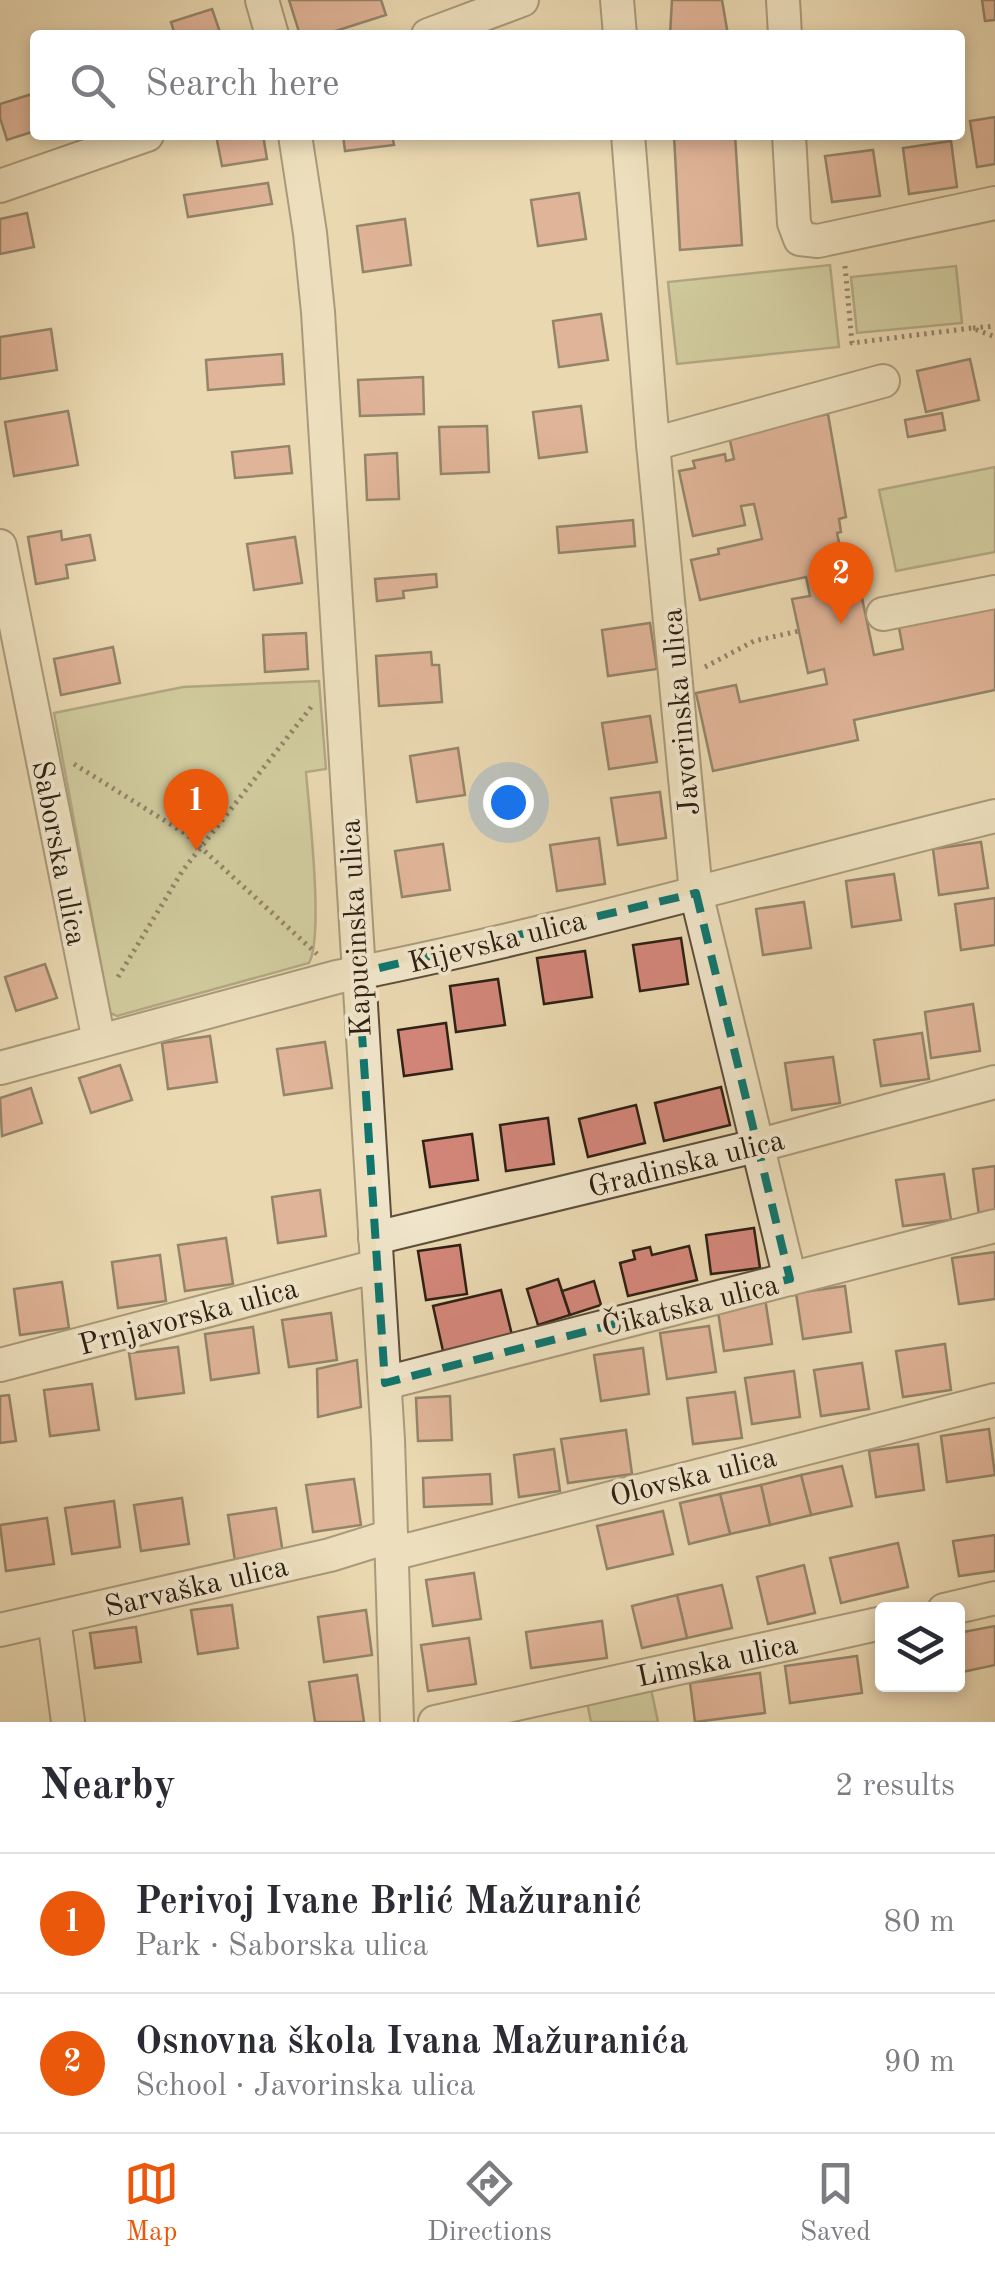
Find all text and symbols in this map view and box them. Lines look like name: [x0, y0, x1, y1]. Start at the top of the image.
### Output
search box: [30, 30, 965, 140]
icon: search: [65, 58, 120, 113]
text: Search here: [145, 66, 340, 104]
pin: 2: [808, 542, 874, 624]
street label: Javorinska ulica: [658, 607, 706, 817]
street label: Saborska ulica: [25, 758, 91, 949]
pin: 1: [164, 768, 228, 851]
your location: [483, 777, 534, 828]
street label: Kapucinska ulica: [336, 818, 378, 1038]
street label: Kijevska ulica: [406, 906, 590, 980]
street label: Gradinska ulica: [586, 1126, 788, 1204]
street label: Čikatska ulica: [598, 1266, 782, 1343]
street label: Prnjavorska ulica: [76, 1274, 302, 1362]
street label: Olovska ulica: [607, 1443, 780, 1513]
street label: Sarvaška ulica: [102, 1552, 291, 1624]
map controls: [875, 1602, 965, 1692]
button: layers: [875, 1602, 965, 1692]
street label: Limska ulica: [634, 1630, 801, 1694]
text: Nearby: [40, 1766, 176, 1808]
text: 2 results: [835, 1771, 955, 1803]
text: Perivoj Ivane Brlić Mažuranić: [135, 1884, 642, 1922]
text: 1: [63, 1907, 82, 1939]
text: 80 m: [884, 1907, 955, 1939]
text: Park · Saborska ulica: [135, 1931, 428, 1963]
text: Osnovna škola Ivana Mažuranića: [135, 2024, 688, 2062]
text: 2: [63, 2047, 82, 2079]
text: 90 m: [884, 2047, 955, 2079]
text: School · Javorinska ulica: [135, 2071, 475, 2103]
tab: Map: [124, 2156, 179, 2251]
tab: Directions: [427, 2156, 552, 2251]
tab: Saved: [800, 2156, 871, 2251]

